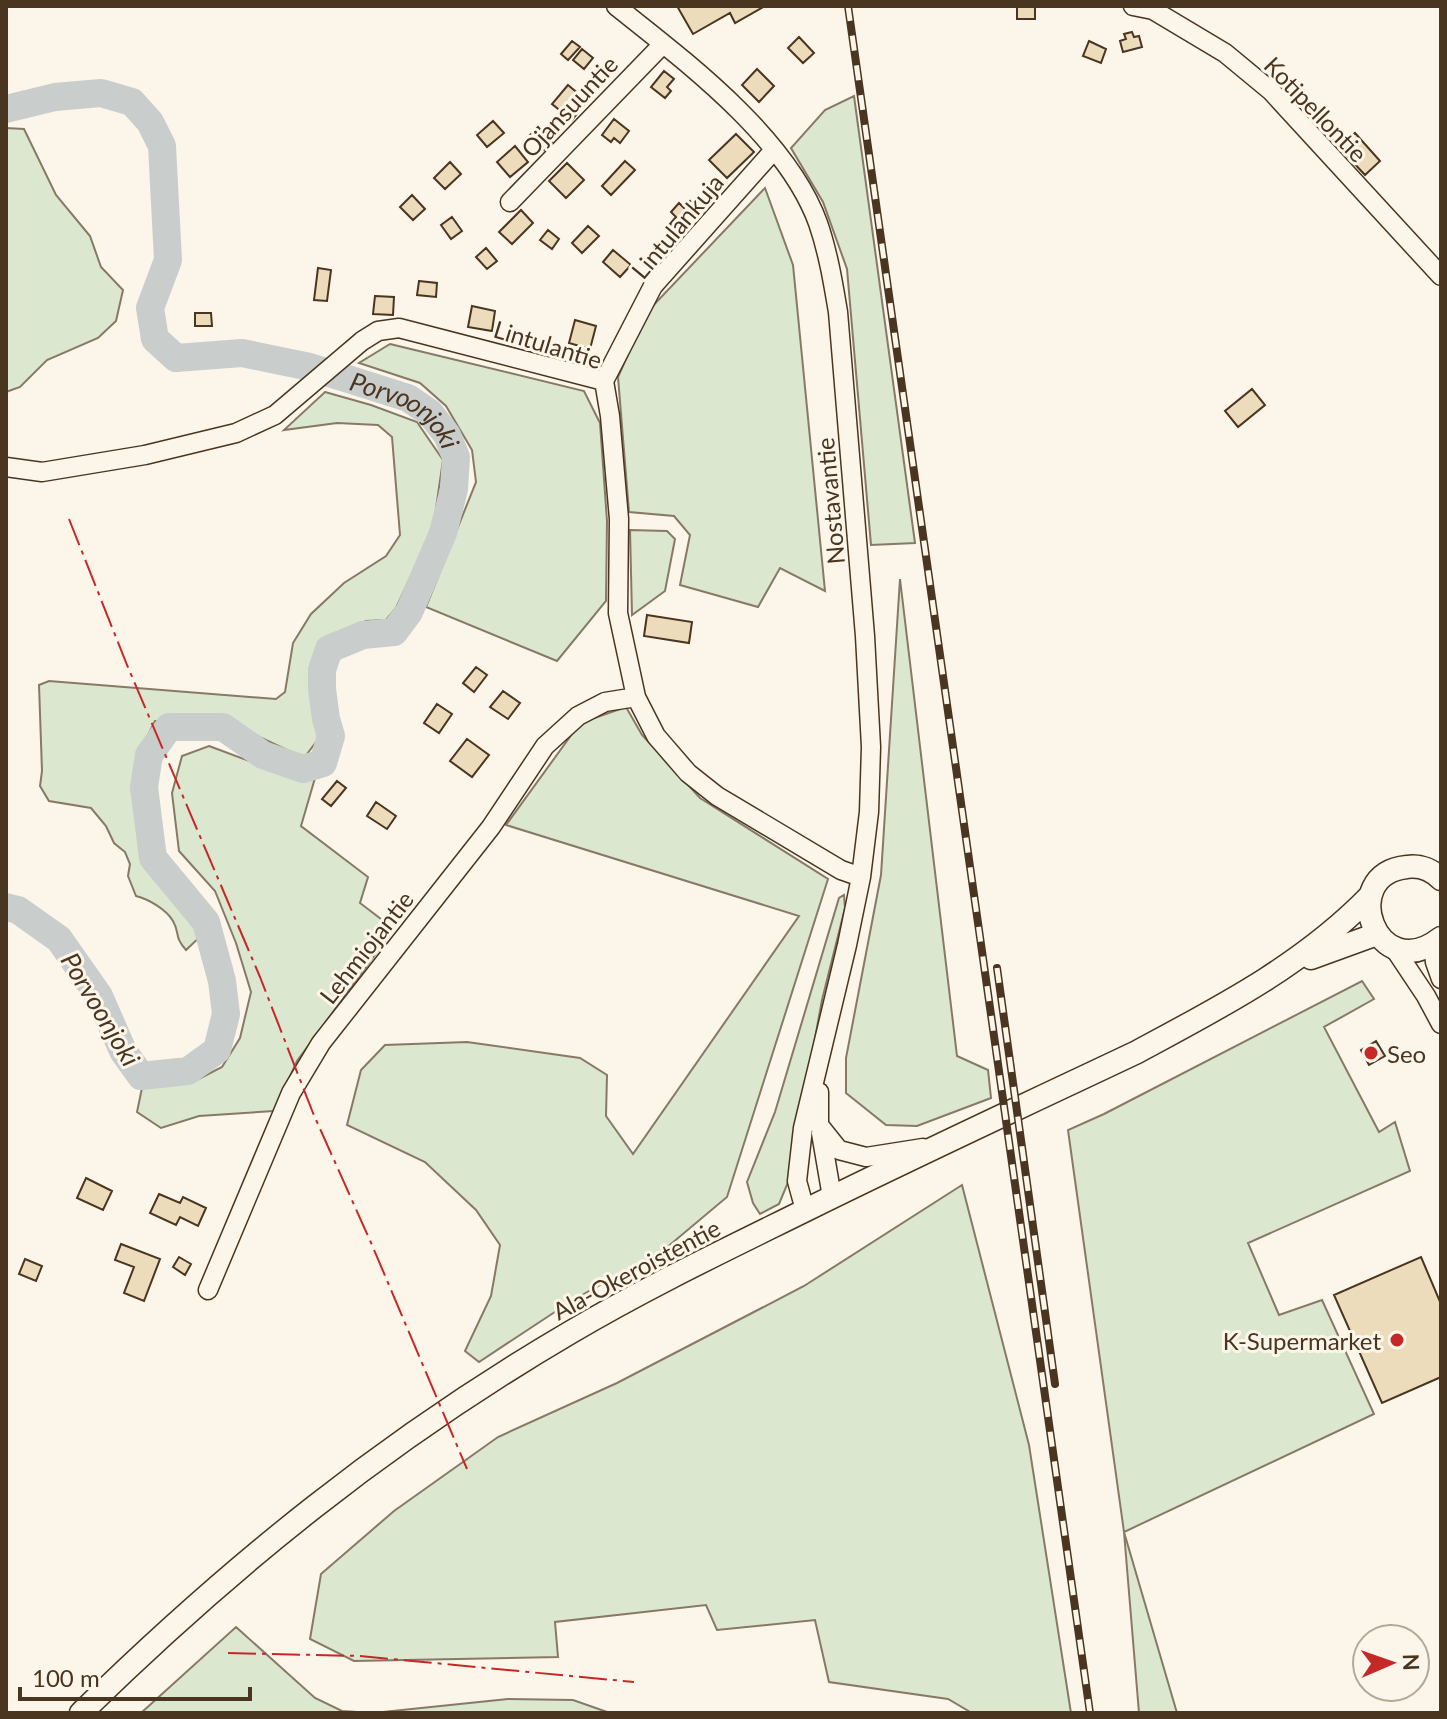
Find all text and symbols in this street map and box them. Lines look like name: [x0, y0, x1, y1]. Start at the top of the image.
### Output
street label: Ojansuuntie: [515, 49, 623, 163]
street label: Kotipellontie: [1259, 50, 1373, 168]
street label: Lintulankuja: [625, 168, 729, 284]
street label: Lintulantie: [490, 314, 606, 374]
water label: Porvoonjoki: [346, 365, 467, 453]
street label: Nostavantie: [810, 436, 850, 566]
street label: Lehmiojantie: [313, 885, 419, 1009]
water label: Porvoonjoki: [55, 946, 147, 1072]
place label: Seo: [1387, 1039, 1426, 1068]
marker: Seo: [1362, 1044, 1380, 1062]
street label: Ala-Okeroistentie: [547, 1213, 725, 1325]
place label: K-Supermarket: [1223, 1326, 1381, 1355]
marker: K-Supermarket: [1388, 1331, 1406, 1349]
north arrow: [1351, 1623, 1431, 1703]
scale bar: [20, 1651, 250, 1701]
text: N: [1398, 1653, 1425, 1671]
text: 100 m: [32, 1663, 100, 1692]

